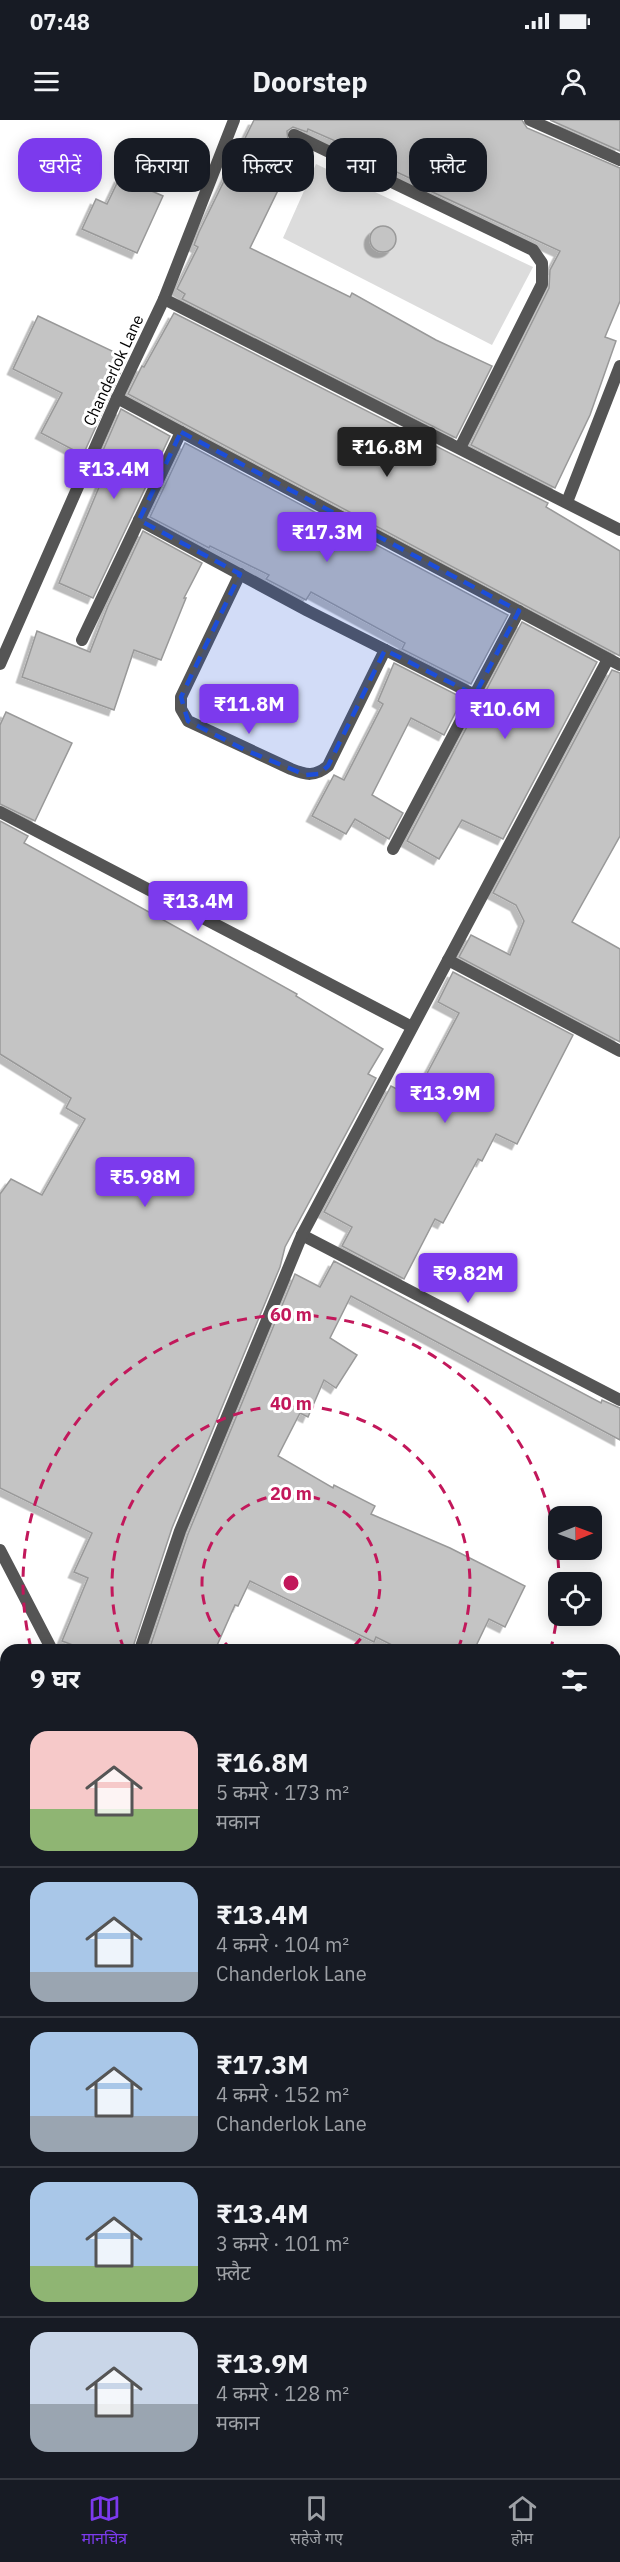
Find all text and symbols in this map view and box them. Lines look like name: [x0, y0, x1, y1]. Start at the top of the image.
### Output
text: 07:48: [30, 7, 90, 36]
text: Doorstep: [252, 64, 368, 99]
icon: menu: [30, 65, 63, 98]
icon: person: [557, 65, 590, 98]
chip: खरीदें: [18, 138, 102, 192]
chip: किराया: [114, 138, 210, 192]
chip: फ़िल्टर: [222, 138, 314, 192]
chip: नया: [326, 138, 397, 192]
chip: फ़्लैट: [409, 138, 487, 192]
street label: Chanderlok Lane: [78, 311, 148, 429]
pin: ₹16.8M: [338, 427, 436, 478]
text: ₹16.8M: [351, 433, 423, 460]
pin: ₹13.4M: [65, 449, 163, 500]
text: ₹13.4M: [78, 455, 150, 482]
pin: ₹17.3M: [278, 512, 376, 563]
text: ₹17.3M: [291, 518, 363, 545]
pin: ₹11.8M: [200, 684, 298, 735]
pin: ₹10.6M: [456, 689, 554, 740]
text: ₹11.8M: [213, 690, 285, 717]
text: ₹10.6M: [469, 695, 541, 722]
pin: ₹13.4M: [149, 881, 247, 932]
text: ₹13.4M: [162, 887, 234, 914]
pin: ₹13.9M: [396, 1073, 494, 1124]
text: ₹13.9M: [409, 1079, 481, 1106]
pin: ₹5.98M: [96, 1157, 194, 1208]
text: ₹5.98M: [109, 1163, 181, 1190]
pin: ₹9.82M: [419, 1253, 517, 1304]
text: ₹9.82M: [432, 1259, 504, 1286]
text: 60 m: [270, 1303, 312, 1326]
text: 40 m: [270, 1392, 312, 1415]
text: 20 m: [270, 1482, 312, 1505]
north arrow: [548, 1506, 602, 1560]
map controls: [548, 1506, 602, 1626]
button: locate: [548, 1572, 602, 1626]
centre of rings: [281, 1573, 301, 1593]
text: 9 घर: [30, 1661, 80, 1695]
icon: filters: [558, 1664, 591, 1697]
text: ₹16.8M: [216, 1745, 309, 1779]
icon: home: [78, 1755, 150, 1827]
text: 5 कमरे · 173 m²: [216, 1779, 349, 1806]
text: मकान: [216, 1808, 260, 1835]
text: ₹13.4M: [216, 1897, 309, 1931]
icon: home: [78, 1906, 150, 1978]
text: 4 कमरे · 104 m²: [216, 1931, 349, 1958]
text: Chanderlok Lane: [216, 1960, 367, 1987]
text: ₹17.3M: [216, 2047, 309, 2081]
icon: home: [78, 2056, 150, 2128]
text: 4 कमरे · 152 m²: [216, 2081, 349, 2108]
text: Chanderlok Lane: [216, 2110, 367, 2137]
text: ₹13.4M: [216, 2196, 309, 2230]
icon: home: [78, 2206, 150, 2278]
text: 3 कमरे · 101 m²: [216, 2230, 349, 2257]
text: फ़्लैट: [216, 2259, 251, 2286]
text: ₹13.9M: [216, 2346, 309, 2380]
icon: home: [78, 2356, 150, 2428]
text: 4 कमरे · 128 m²: [216, 2380, 349, 2407]
text: मकान: [216, 2409, 260, 2436]
tab: मानचित्र: [81, 2492, 127, 2551]
tab: सहेजे गए: [290, 2492, 343, 2551]
tab: होम: [506, 2492, 539, 2551]

